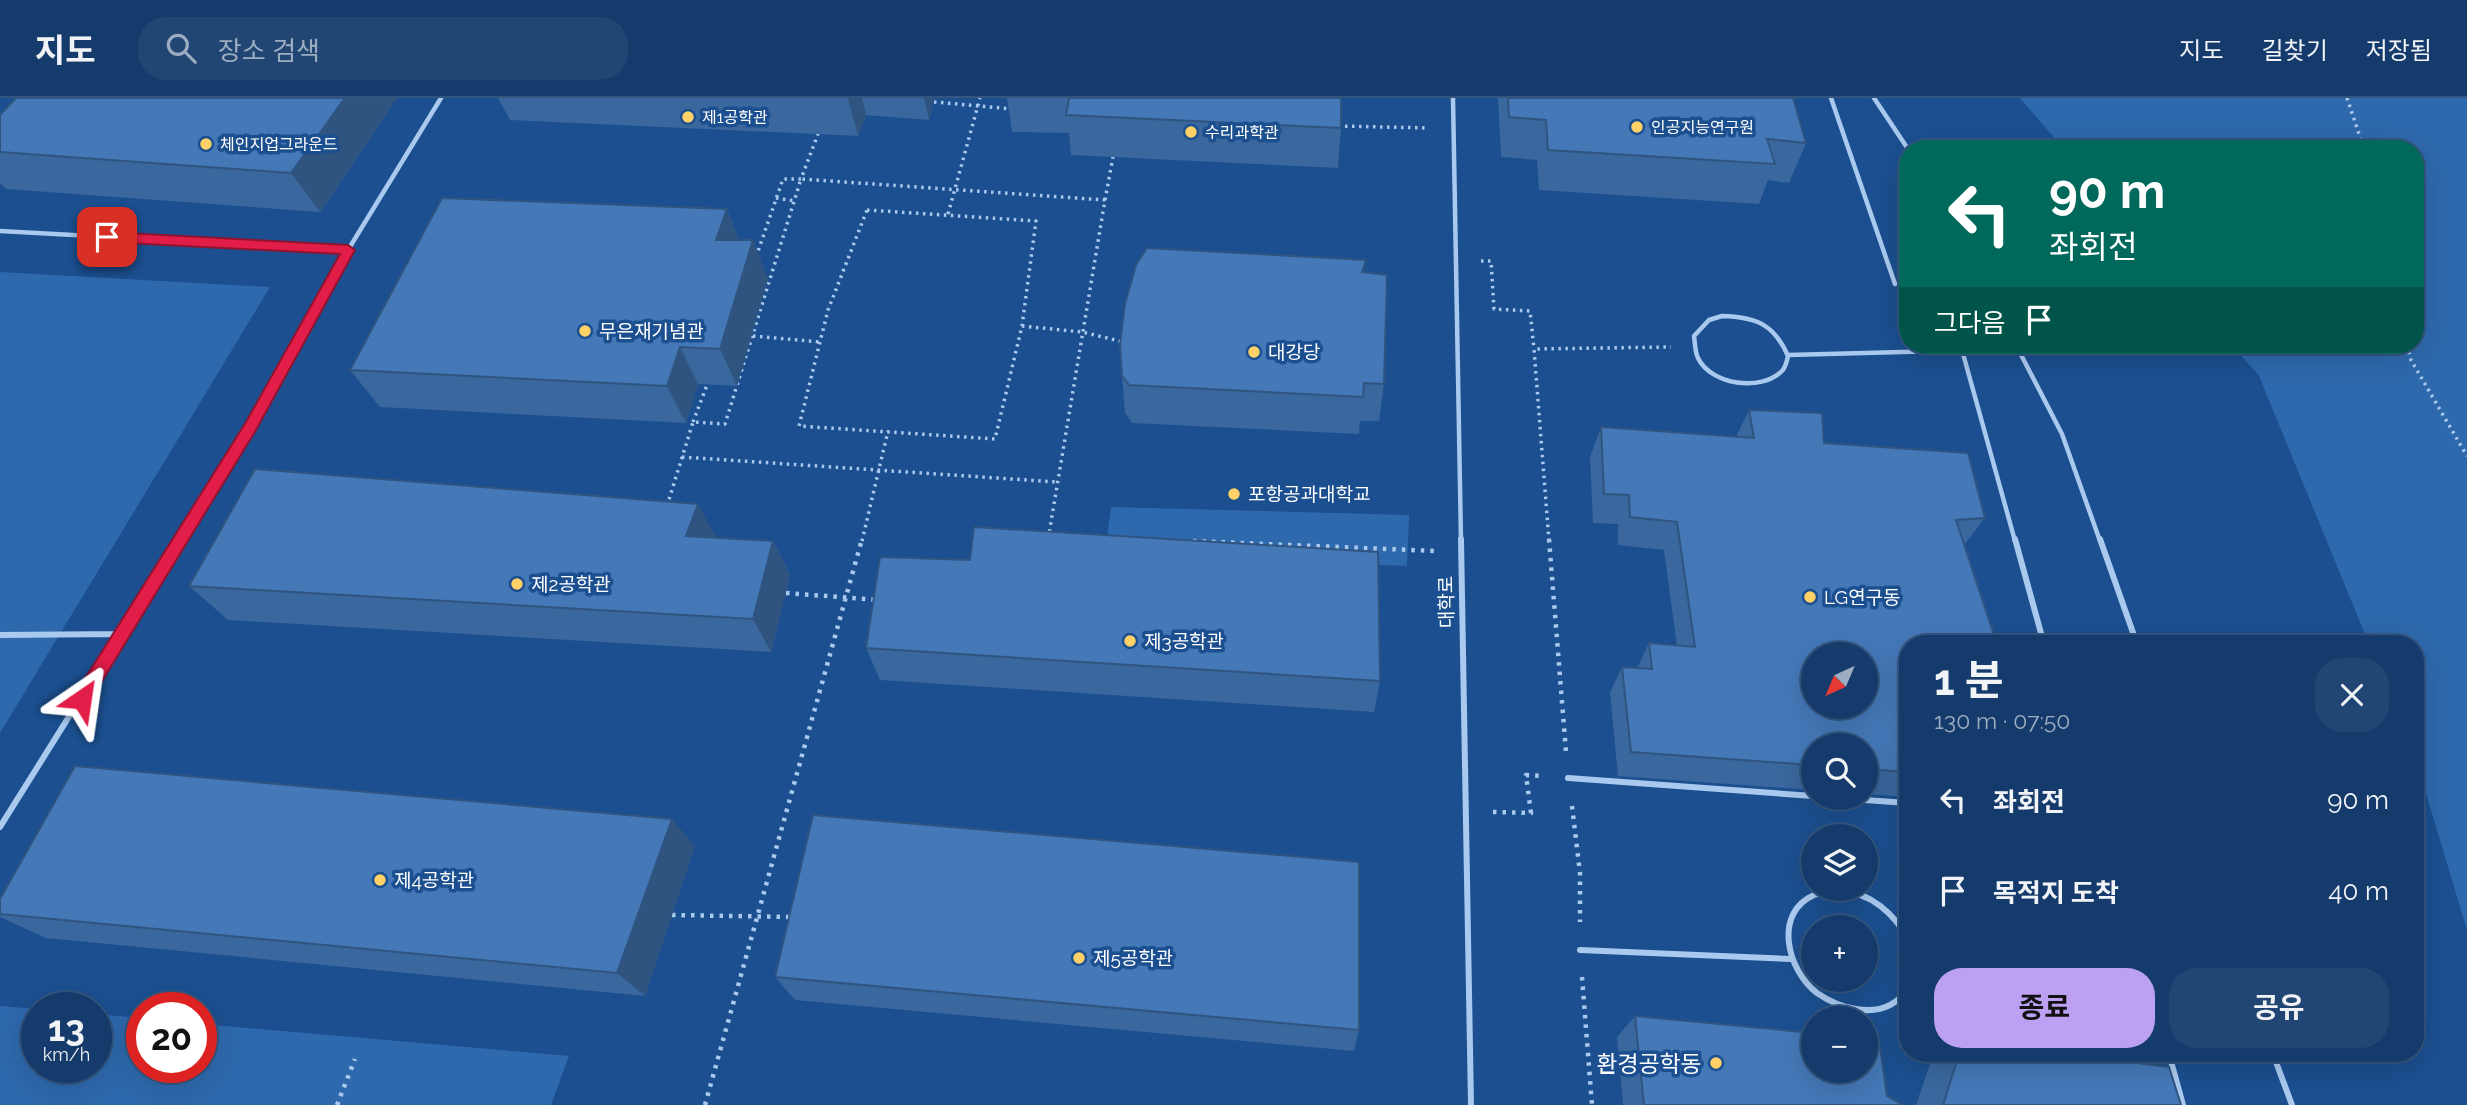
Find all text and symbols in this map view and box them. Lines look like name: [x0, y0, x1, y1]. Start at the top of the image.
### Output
search box: [138, 17, 628, 80]
icon: search: [162, 29, 200, 67]
text: 지도: [35, 31, 96, 70]
text: 장소 검색: [218, 36, 320, 66]
text: 지도: [2179, 36, 2224, 65]
text: 길찾기: [2262, 36, 2328, 65]
text: 저장됨: [2366, 36, 2432, 65]
place label: 제1공학관: [702, 108, 768, 127]
marker: 제1공학관: [680, 109, 696, 125]
place label: 인공지능연구원: [1651, 118, 1754, 137]
marker: 인공지능연구원: [1629, 119, 1645, 135]
place label: 수리과학관: [1205, 123, 1279, 142]
marker: 수리과학관: [1183, 124, 1199, 140]
place label: 체인지업그라운드: [220, 135, 338, 154]
marker: 체인지업그라운드: [198, 136, 214, 152]
text: 90 m: [2049, 162, 2165, 219]
icon: left: [1934, 168, 2025, 259]
pin: [77, 207, 137, 267]
icon: arrive: [88, 218, 126, 256]
text: 좌회전: [2049, 228, 2137, 265]
icon: arrive: [2020, 301, 2058, 339]
text: 그다음: [1934, 308, 2006, 338]
place label: 무은재기념관: [599, 320, 704, 342]
marker: 무은재기념관: [577, 323, 593, 339]
place label: 대강당: [1268, 341, 1320, 363]
marker: 대강당: [1246, 344, 1262, 360]
place label: 포항공과대학교: [1248, 483, 1370, 505]
marker: 포항공과대학교: [1226, 486, 1242, 502]
place label: 제2공학관: [531, 573, 611, 595]
marker: 제2공학관: [509, 576, 525, 592]
street label: 대학로: [1435, 576, 1457, 628]
place label: LG연구동: [1824, 586, 1901, 608]
marker: LG연구동: [1802, 589, 1818, 605]
place label: 제3공학관: [1144, 630, 1224, 652]
marker: 제3공학관: [1122, 633, 1138, 649]
north arrow: [1801, 642, 1878, 719]
map controls: [1801, 642, 1878, 1083]
text: 1 분: [1934, 656, 2003, 705]
button: close: [2315, 658, 2389, 732]
position arrow: [45, 662, 119, 736]
text: 130 m · 07:50: [1934, 707, 2070, 734]
button: search: [1801, 733, 1878, 810]
icon: left: [1934, 781, 1972, 819]
text: 90 m: [2327, 785, 2389, 815]
text: 좌회전: [1993, 787, 2065, 817]
button: layers: [1801, 824, 1878, 901]
place label: 제4공학관: [394, 869, 474, 891]
marker: 제4공학관: [372, 872, 388, 888]
icon: arrive: [1934, 872, 1972, 910]
text: 40 m: [2328, 876, 2389, 906]
text: 목적지 도착: [1993, 878, 2119, 908]
button: +: [1801, 915, 1878, 992]
place label: 제5공학관: [1093, 947, 1173, 969]
marker: 제5공학관: [1071, 950, 1087, 966]
button: 종료: [1934, 968, 2155, 1048]
button: 공유: [2169, 968, 2389, 1048]
speed limit sign: 20: [126, 992, 217, 1083]
button: −: [1801, 1006, 1878, 1083]
text: 13: [48, 1008, 85, 1049]
text: km/h: [43, 1044, 90, 1065]
place label: 환경공학동: [1596, 1050, 1702, 1077]
marker: 환경공학동: [1708, 1055, 1724, 1071]

